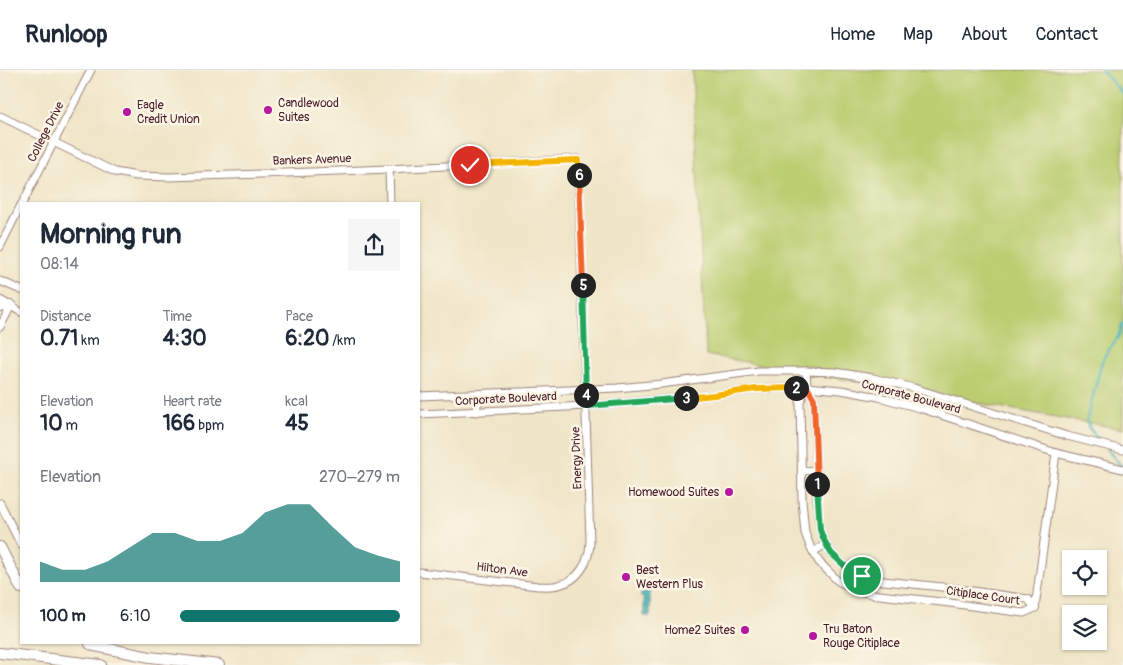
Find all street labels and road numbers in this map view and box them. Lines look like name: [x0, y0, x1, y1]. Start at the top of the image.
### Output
street label: College Drive: [24, 99, 68, 165]
street label: Bankers Avenue: [272, 151, 352, 169]
street label: Corporate Boulevard: [860, 377, 962, 417]
street label: Corporate Boulevard: [455, 389, 557, 409]
street label: Energy Drive: [568, 426, 586, 490]
street label: Hilton Ave: [476, 559, 529, 581]
street label: Citiplace Court: [945, 583, 1021, 609]

